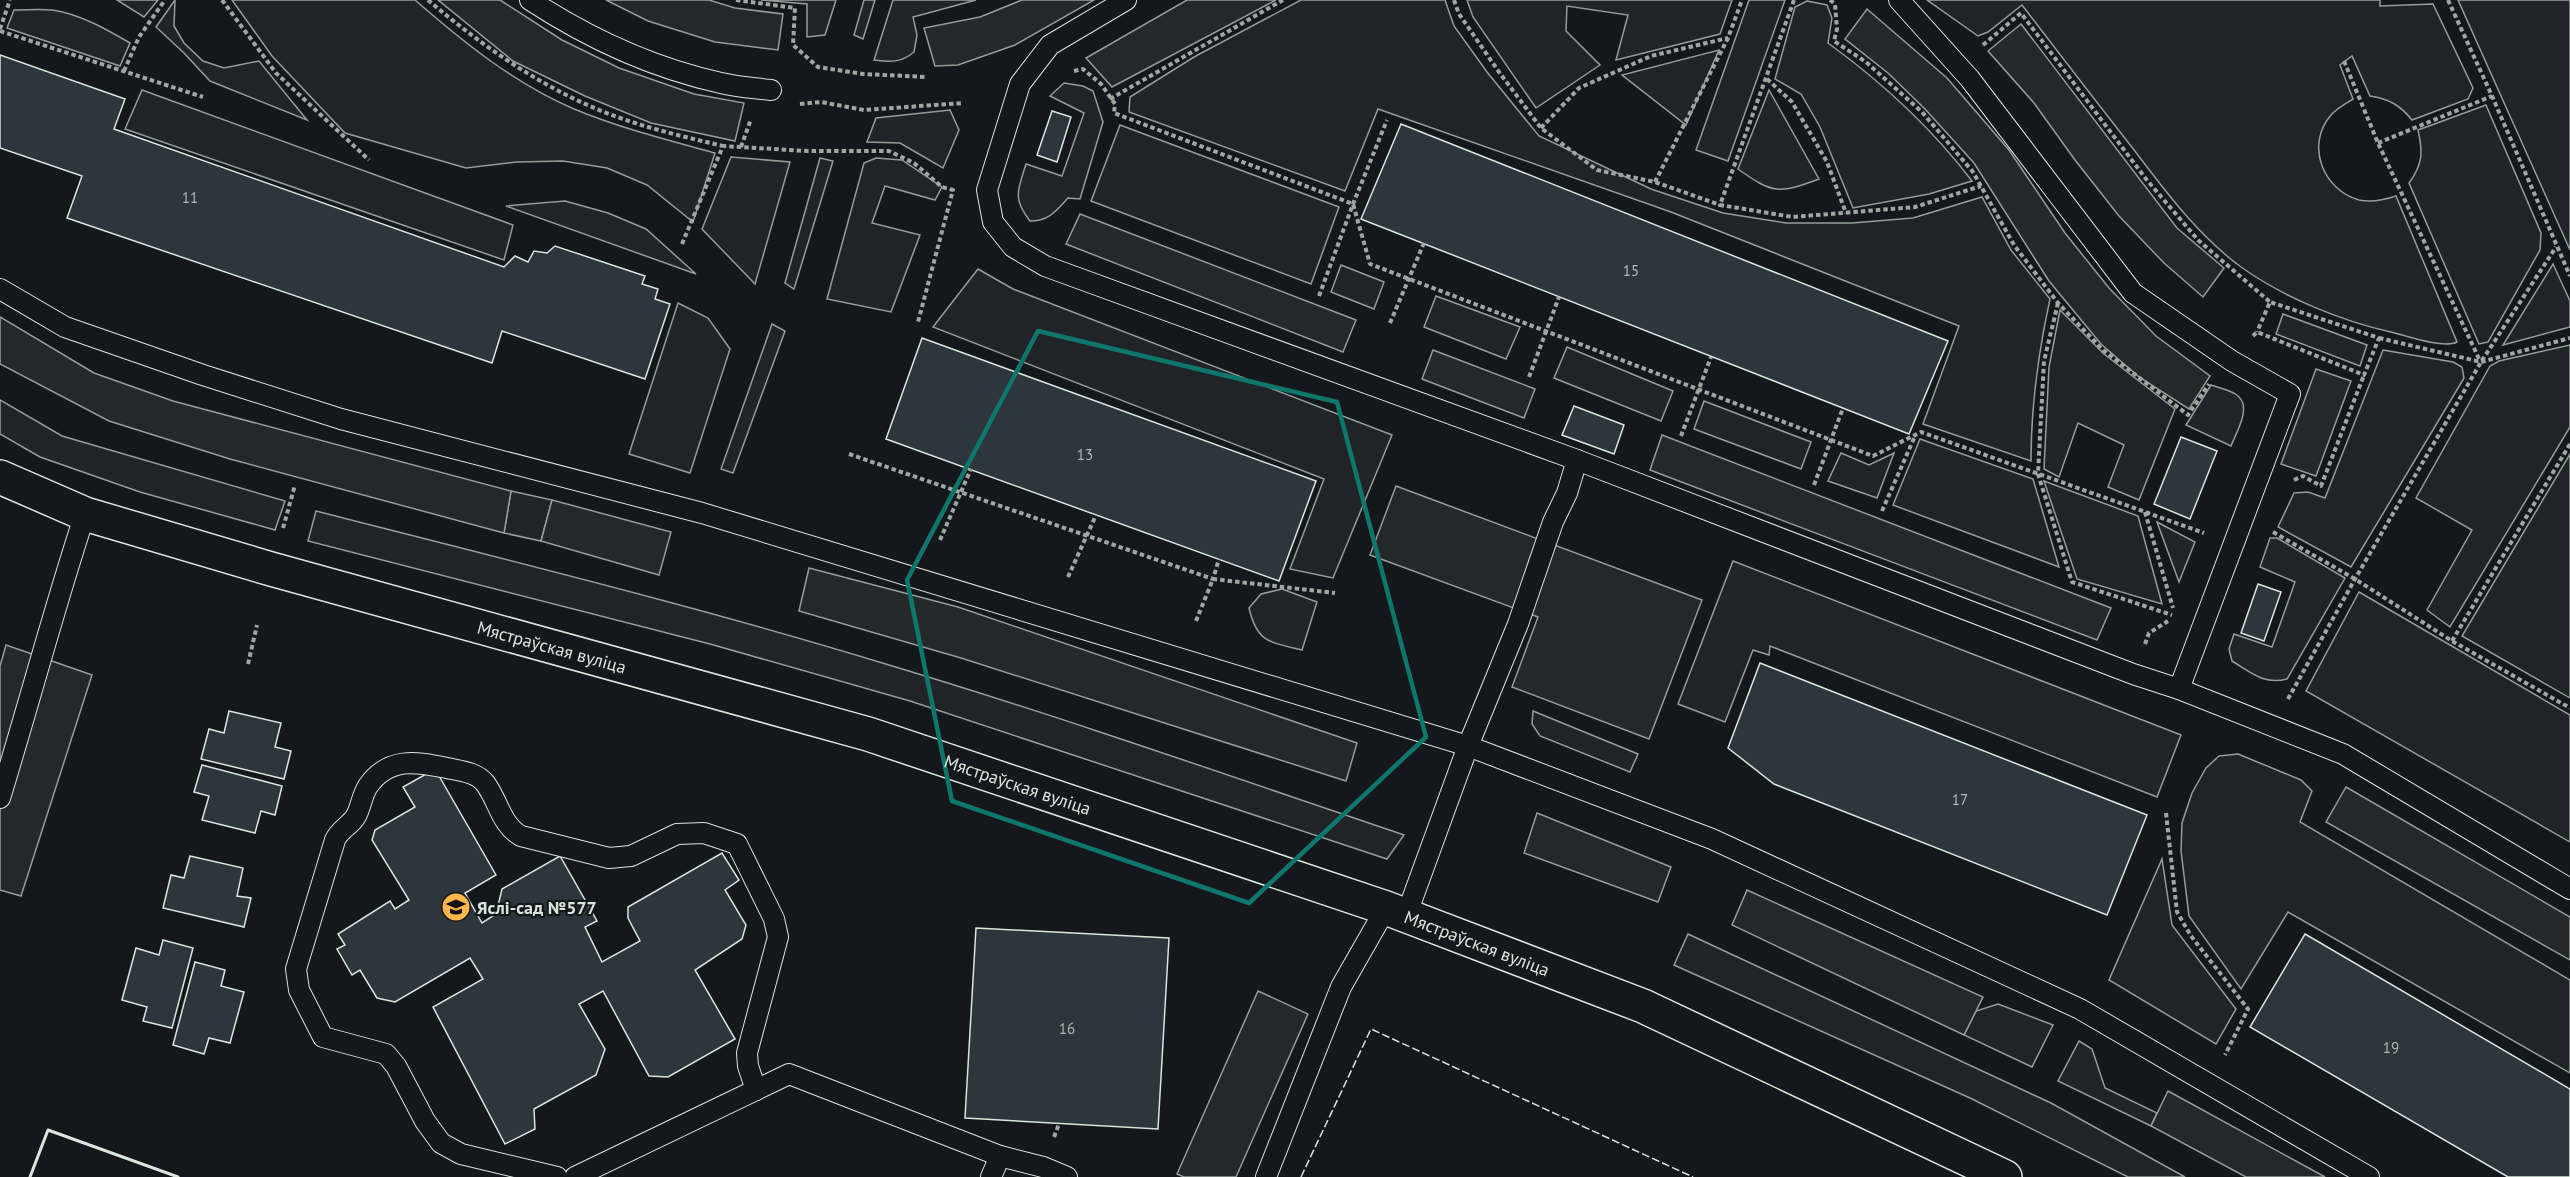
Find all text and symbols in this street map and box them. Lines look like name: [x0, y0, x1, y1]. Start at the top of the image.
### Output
house number: 11: [182, 188, 198, 207]
house number: 15: [1623, 261, 1639, 280]
house number: 13: [1077, 445, 1093, 464]
street label: Мястраўская вуліца: [475, 615, 629, 678]
street label: Мястраўская вуліца: [941, 749, 1094, 820]
house number: 17: [1952, 790, 1968, 809]
school or university icon: Яслі-сад №577: [440, 891, 472, 923]
place label: Яслі-сад №577: [477, 896, 597, 919]
street label: Мястраўская вуліца: [1401, 905, 1553, 981]
house number: 16: [1059, 1019, 1075, 1038]
house number: 19: [2383, 1038, 2399, 1057]

